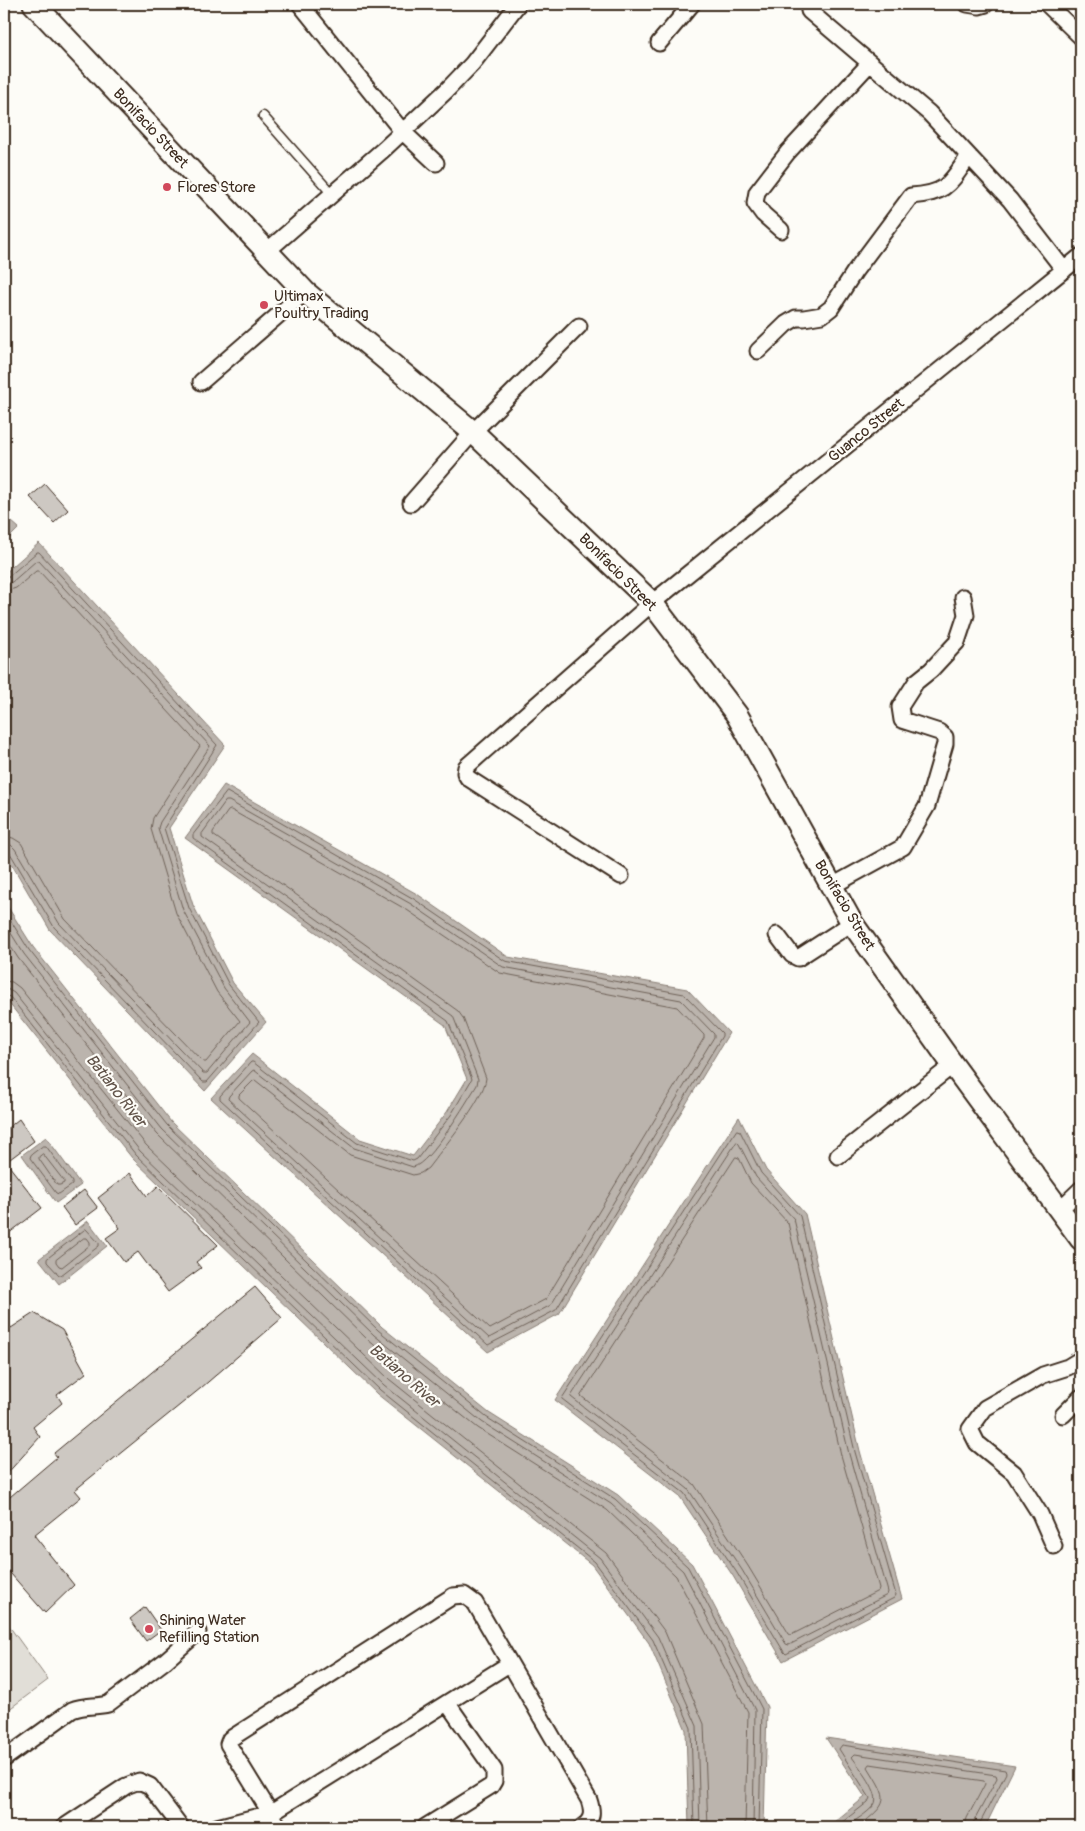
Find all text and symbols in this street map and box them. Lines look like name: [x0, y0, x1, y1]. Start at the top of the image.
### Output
street label: Bonifacio Street: [109, 84, 193, 173]
place label: Flores Store: [177, 178, 256, 197]
marker: Flores Store: [161, 181, 173, 193]
place label: Ultimax Poultry Trading: [274, 287, 369, 323]
marker: Ultimax Poultry Trading: [258, 299, 270, 311]
street label: Guanco Street: [825, 393, 909, 467]
street label: Bonifacio Street: [575, 529, 661, 616]
street label: Bonifacio Street: [810, 857, 880, 955]
water label: Batiano River: [82, 1050, 152, 1133]
water label: Batiano River: [365, 1340, 445, 1413]
place label: Shining Water Refilling Station: [159, 1611, 259, 1647]
marker: Shining Water Refilling Station: [143, 1623, 155, 1635]

